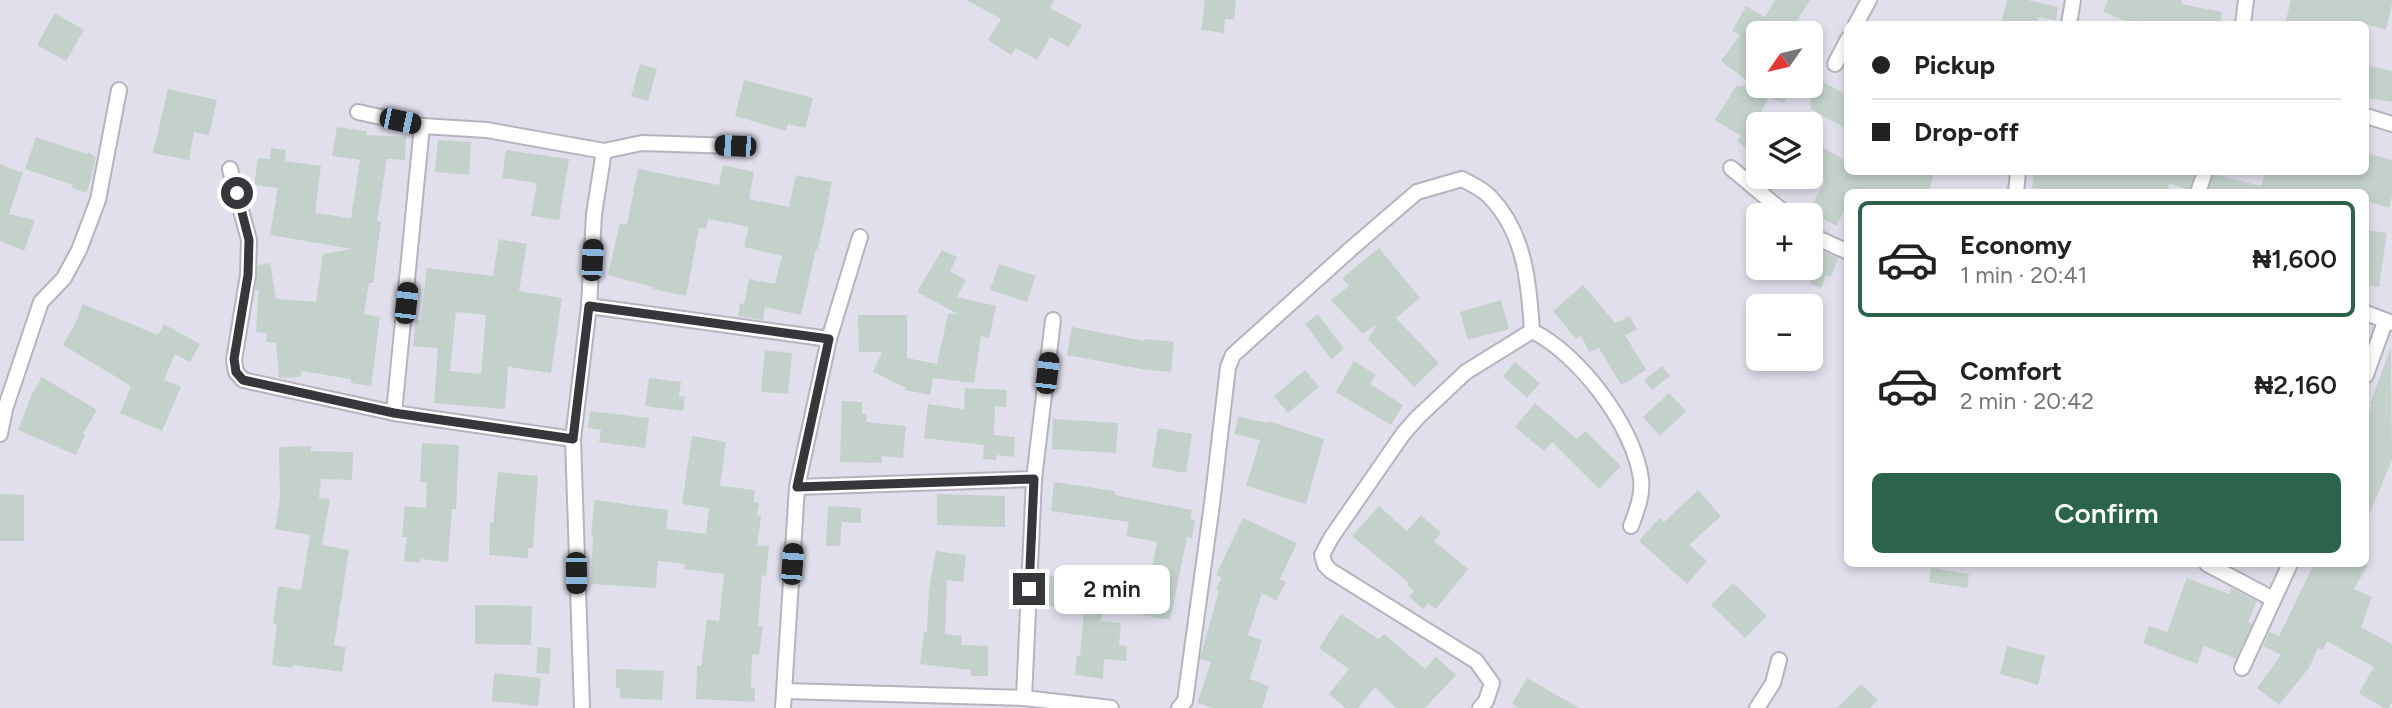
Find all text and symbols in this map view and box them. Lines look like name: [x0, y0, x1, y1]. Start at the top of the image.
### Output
north arrow: [1746, 21, 1824, 98]
map controls: [1746, 21, 1823, 371]
text: Pickup: [1914, 49, 1995, 81]
car: [378, 106, 423, 136]
button: layers: [1746, 112, 1823, 189]
text: Drop-off: [1914, 116, 2019, 148]
car: [714, 135, 757, 157]
route start: [221, 177, 253, 209]
button: +: [1746, 203, 1823, 280]
icon: car: [1876, 228, 1939, 291]
text: Economy: [1960, 229, 2072, 261]
car: [581, 238, 604, 282]
text: ₦1,600: [2252, 243, 2337, 275]
text: 1 min · 20:41: [1960, 261, 2087, 289]
car: [394, 281, 419, 325]
button: −: [1746, 294, 1823, 371]
car: [1035, 351, 1060, 395]
icon: car: [1876, 354, 1939, 417]
text: Comfort: [1960, 355, 2062, 387]
text: ₦2,160: [2254, 369, 2337, 401]
text: 2 min · 20:42: [1960, 387, 2094, 415]
button: Confirm: [1872, 473, 2341, 553]
car: [781, 542, 804, 586]
car: [566, 552, 587, 594]
callout: 2 min: [1054, 564, 1169, 614]
route end: [1013, 573, 1045, 605]
text: 2 min: [1083, 575, 1141, 603]

